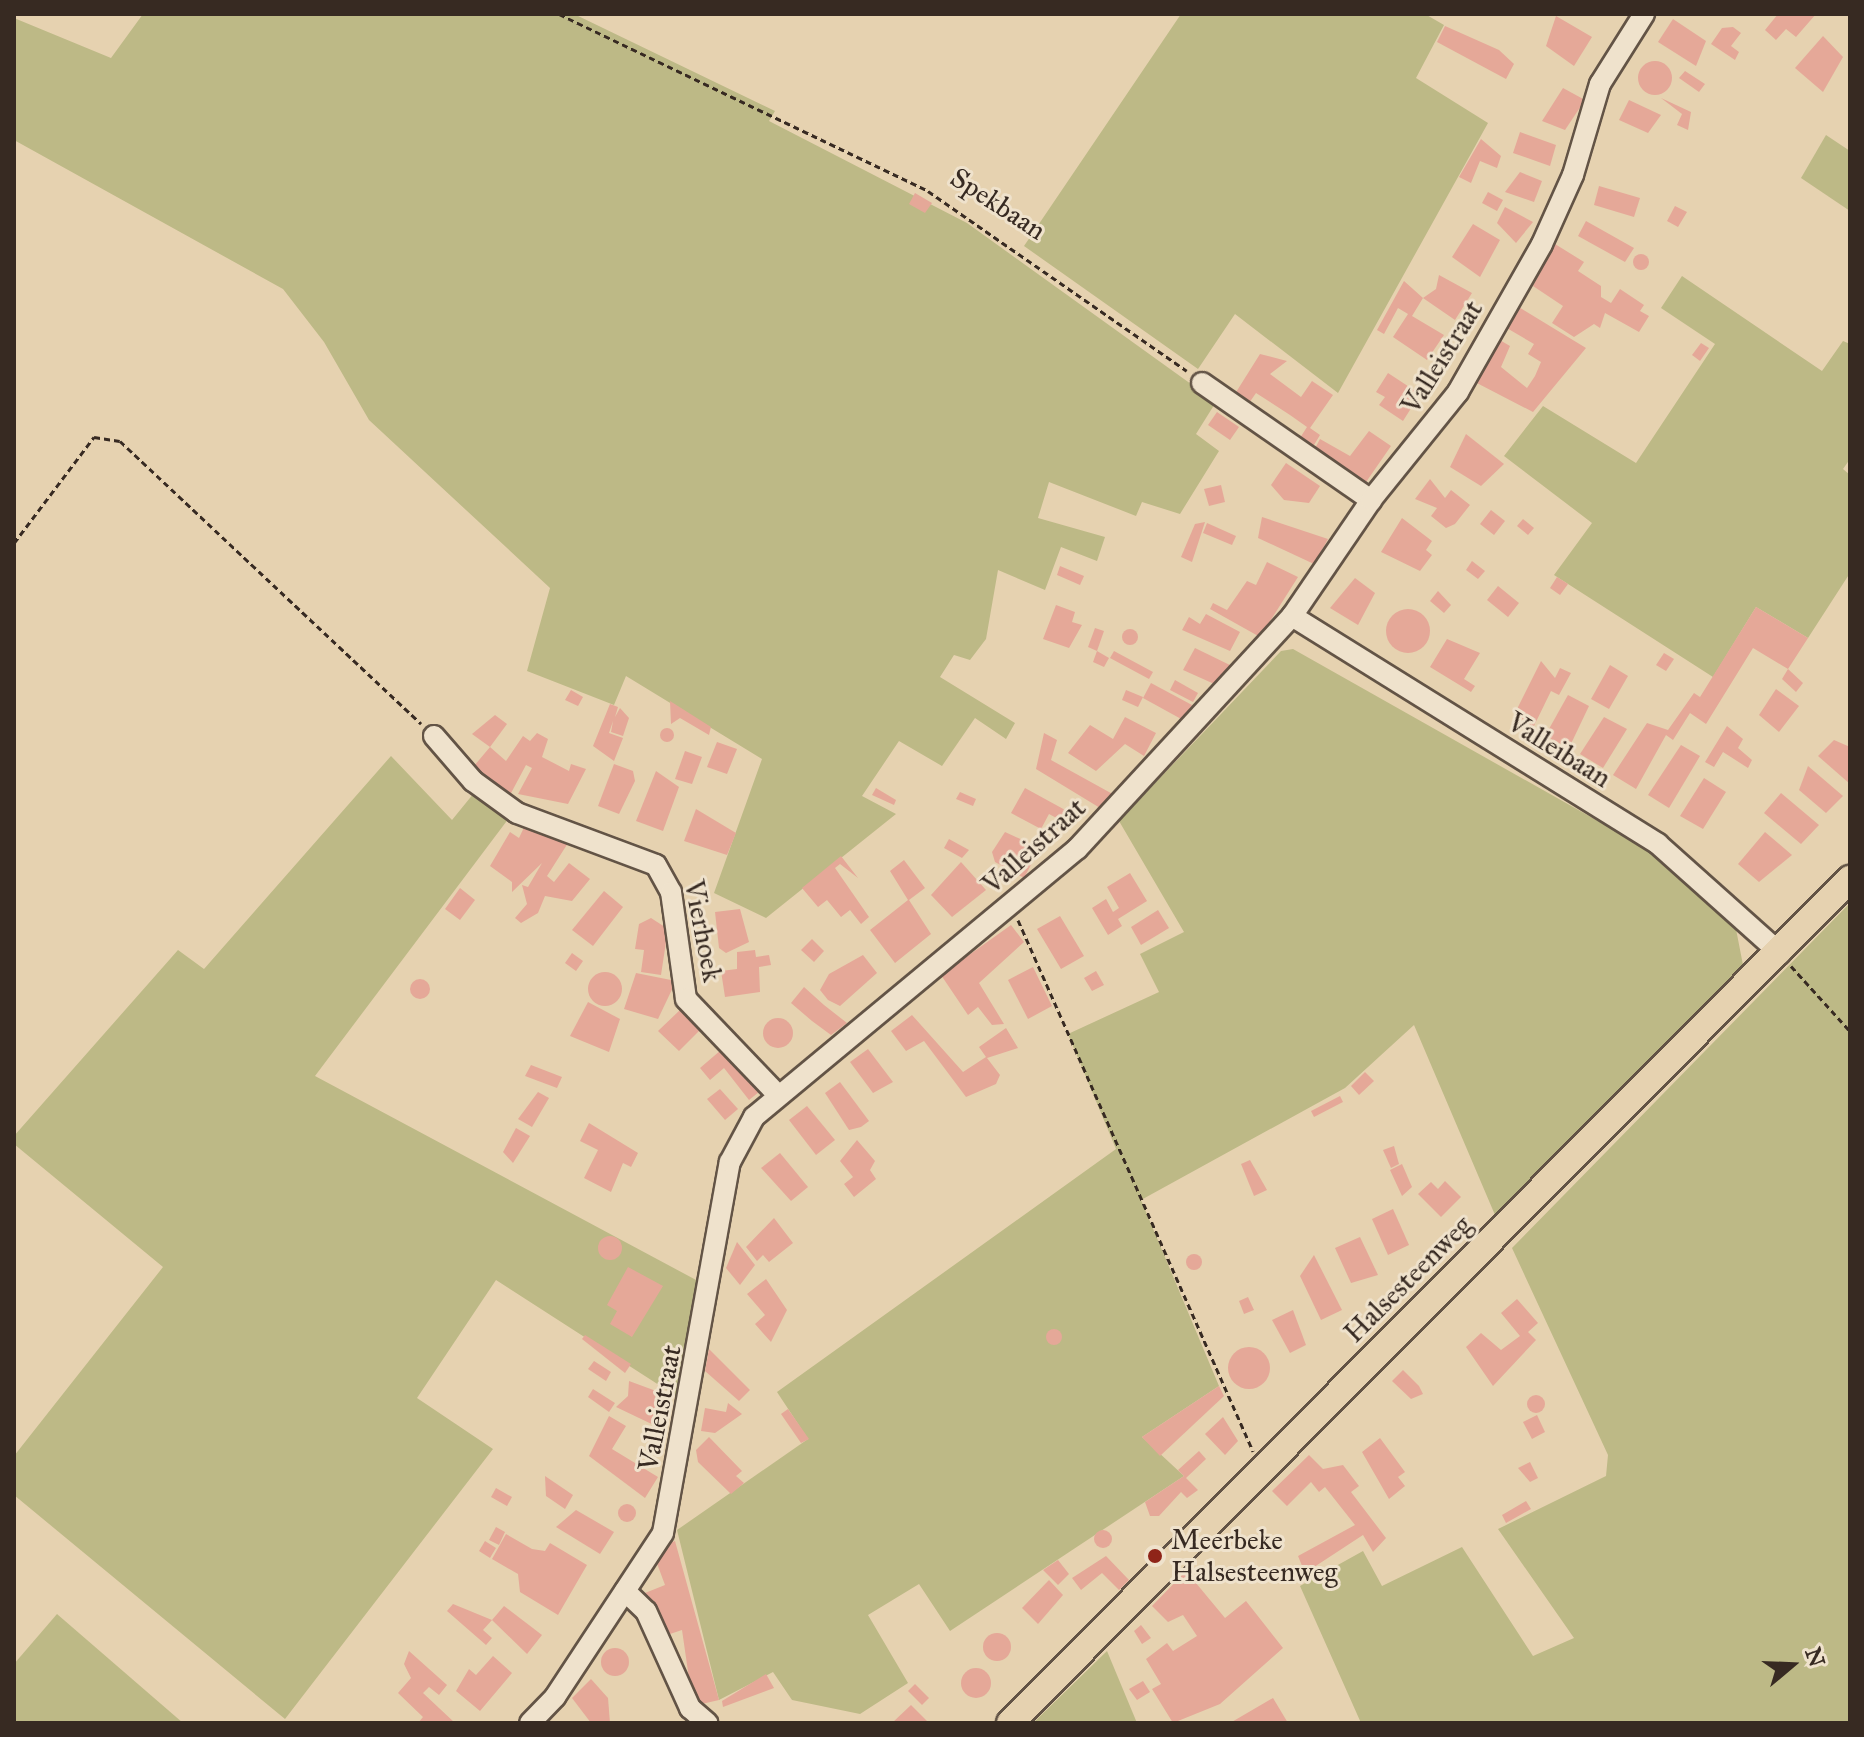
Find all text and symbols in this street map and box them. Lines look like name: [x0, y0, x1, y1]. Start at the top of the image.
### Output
street label: Spekbaan: [944, 161, 1052, 247]
street label: Valleistraat: [1394, 294, 1490, 420]
street label: Valleibaan: [1501, 705, 1617, 795]
street label: Valleistraat: [975, 791, 1093, 901]
street label: Vierhoek: [677, 877, 729, 985]
street label: Halsesteenweg: [1337, 1208, 1479, 1350]
street label: Valleistraat: [631, 1342, 689, 1474]
place label: Meerbeke Halsesteenweg: [1171, 1523, 1338, 1589]
marker: Meerbeke Halsesteenweg: [1146, 1547, 1164, 1565]
north arrow: [1752, 1625, 1832, 1705]
text: N: [1799, 1644, 1831, 1670]

